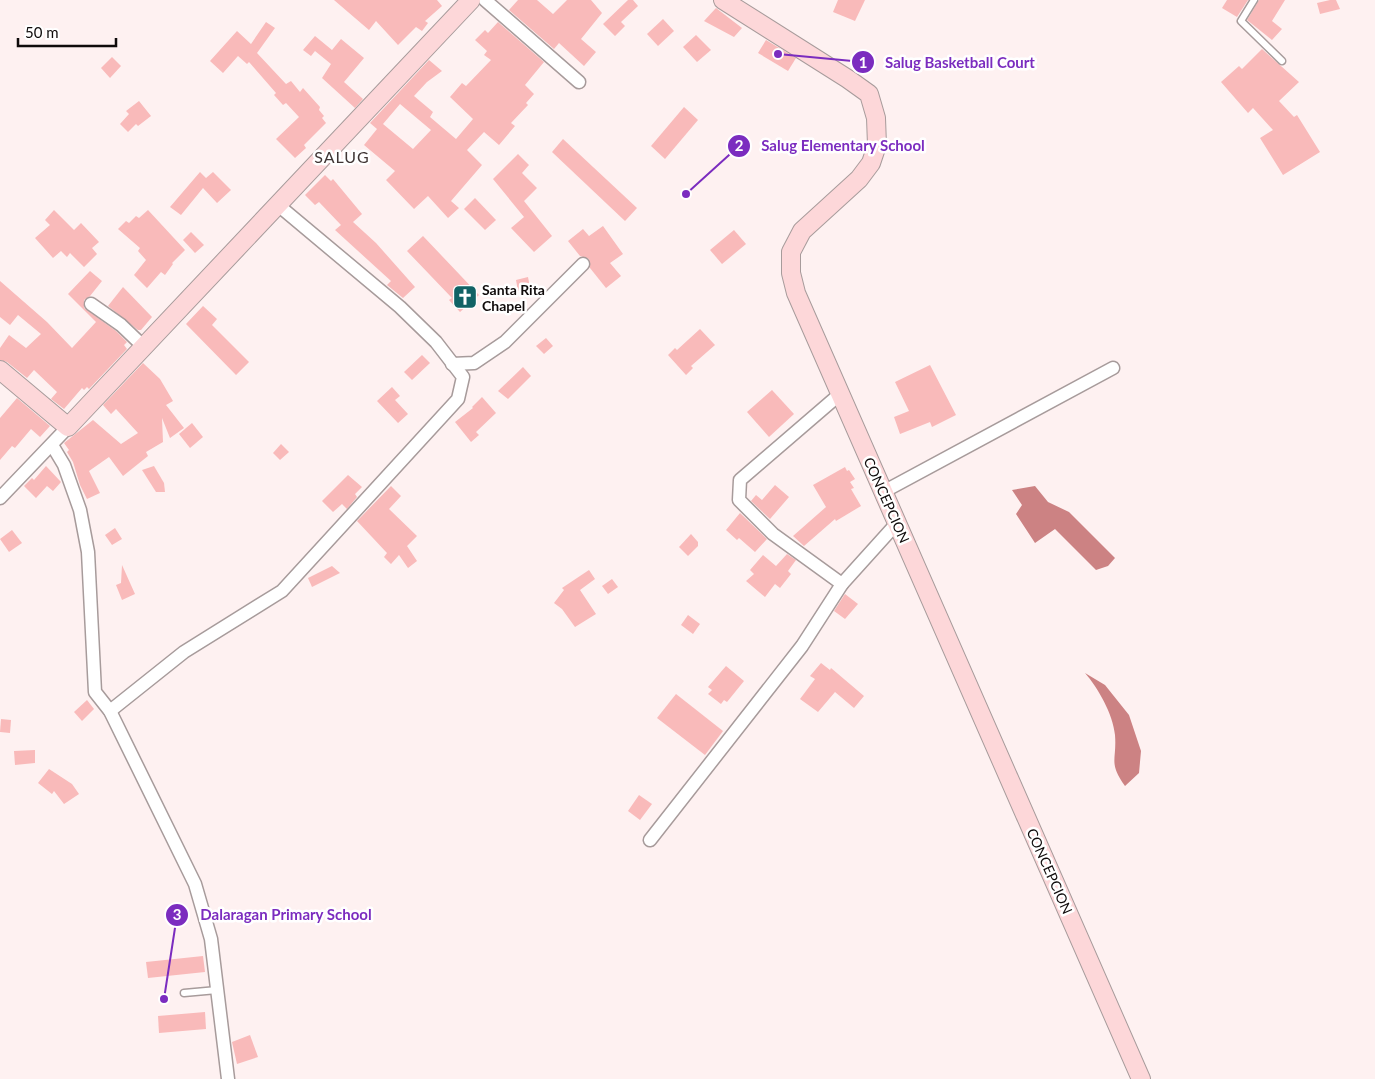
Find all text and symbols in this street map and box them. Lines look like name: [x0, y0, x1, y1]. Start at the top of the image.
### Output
scale bar: [18, 15, 115, 47]
text: 50 m: [25, 23, 59, 41]
callout: Salug Basketball Court: [850, 47, 1045, 77]
text: 1: [859, 53, 867, 71]
text: Salug Basketball Court: [885, 53, 1035, 71]
callout: Salug Elementary School: [726, 131, 935, 161]
text: 2: [735, 136, 744, 154]
text: Salug Elementary School: [761, 136, 925, 154]
district label: SALUG: [314, 147, 370, 166]
place label: Santa Rita Chapel: [482, 281, 545, 314]
church icon: Santa Rita Chapel: [452, 284, 478, 310]
street label: CONCEPCION: [861, 454, 913, 546]
street label: CONCEPCION: [1024, 825, 1076, 917]
callout: Dalaragan Primary School: [165, 900, 381, 930]
text: 3: [173, 905, 181, 923]
text: Dalaragan Primary School: [200, 905, 372, 923]

